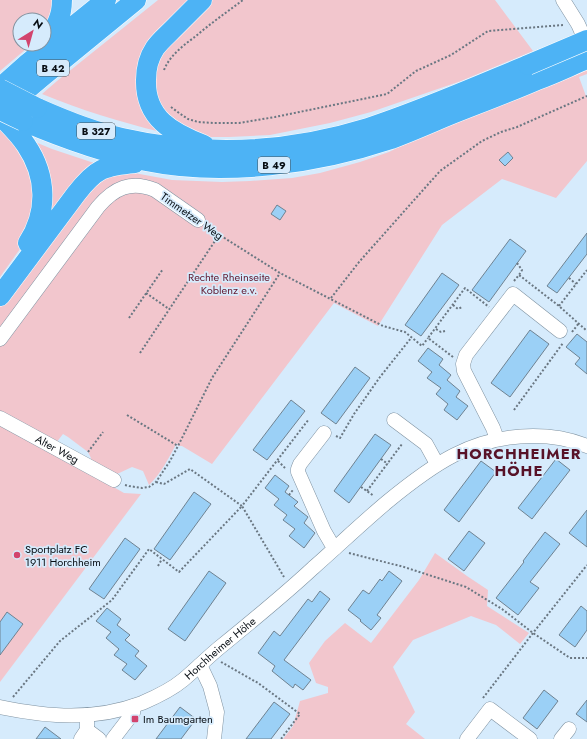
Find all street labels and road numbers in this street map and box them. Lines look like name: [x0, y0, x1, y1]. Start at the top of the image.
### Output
road number: B 42: [37, 60, 69, 76]
road number: B 327: [77, 123, 115, 139]
road number: B 49: [258, 157, 290, 173]
street label: Timmetzer Weg: [157, 189, 227, 243]
street label: Alter Weg: [33, 431, 82, 467]
street label: Horchheimer Höhe: [181, 613, 259, 683]

